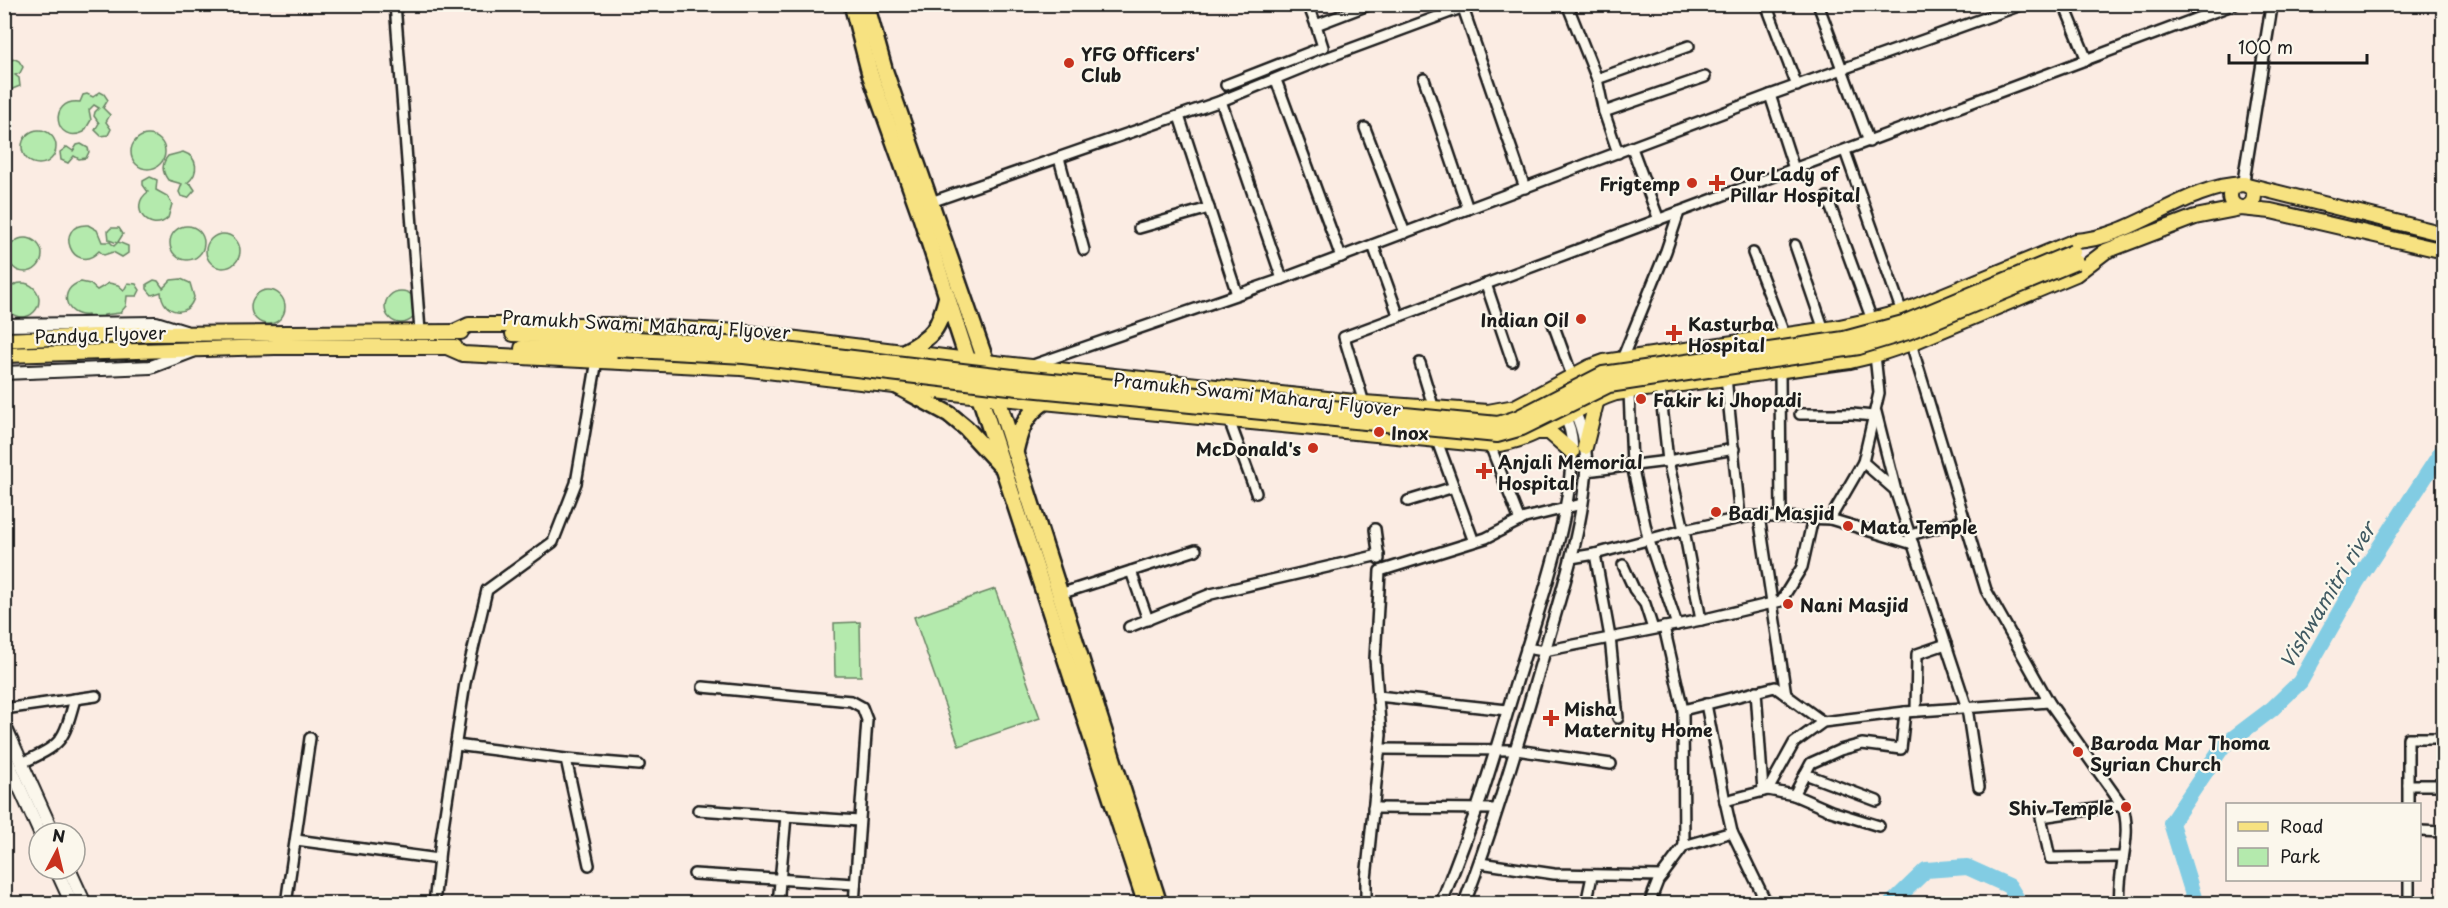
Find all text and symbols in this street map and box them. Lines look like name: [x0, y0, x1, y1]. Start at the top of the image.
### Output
scale bar: [2229, 27, 2367, 65]
text: 100 m: [2238, 33, 2293, 60]
place label: YFG Officers' Club: [1081, 40, 1200, 88]
marker: YFG Officers' Club: [1062, 56, 1076, 70]
place label: Our Lady of Pillar Hospital: [1730, 160, 1860, 208]
place label: Frigtemp: [1600, 170, 1680, 197]
marker: Our Lady of Pillar Hospital: [1708, 174, 1726, 192]
marker: Frigtemp: [1685, 176, 1699, 190]
street label: Pramukh Swami Maharaj Flyover: [501, 303, 792, 345]
place label: Indian Oil: [1481, 306, 1569, 333]
place label: Kasturba Hospital: [1688, 310, 1775, 358]
marker: Indian Oil: [1574, 312, 1588, 326]
street label: Pandya Flyover: [34, 318, 167, 350]
marker: Kasturba Hospital: [1665, 324, 1683, 342]
street label: Pramukh Swami Maharaj Flyover: [1112, 365, 1403, 423]
place label: Fakir ki Jhopadi: [1653, 386, 1802, 413]
marker: Fakir ki Jhopadi: [1634, 392, 1648, 406]
place label: Inox: [1391, 419, 1429, 446]
marker: Inox: [1372, 425, 1386, 439]
place label: McDonald's: [1196, 435, 1301, 462]
marker: McDonald's: [1306, 441, 1320, 455]
place label: Anjali Memorial Hospital: [1498, 448, 1643, 496]
marker: Anjali Memorial Hospital: [1475, 462, 1493, 480]
place label: Badi Masjid: [1728, 499, 1835, 526]
marker: Badi Masjid: [1709, 505, 1723, 519]
place label: Mata Temple: [1860, 513, 1977, 540]
water label: Vishwamitri river: [2271, 514, 2384, 674]
marker: Mata Temple: [1841, 519, 1855, 533]
place label: Nani Masjid: [1800, 591, 1909, 618]
marker: Nani Masjid: [1781, 597, 1795, 611]
place label: Misha Maternity Home: [1564, 695, 1713, 743]
marker: Misha Maternity Home: [1542, 709, 1560, 727]
place label: Baroda Mar Thoma Syrian Church: [2090, 729, 2270, 777]
marker: Baroda Mar Thoma Syrian Church: [2071, 745, 2085, 759]
place label: Shiv Temple: [2008, 794, 2114, 821]
marker: Shiv Temple: [2119, 800, 2133, 814]
legend: [2226, 803, 2421, 881]
text: Road: [2280, 812, 2324, 839]
north arrow: [27, 821, 87, 881]
text: N: [51, 822, 67, 848]
text: Park: [2280, 842, 2320, 869]

